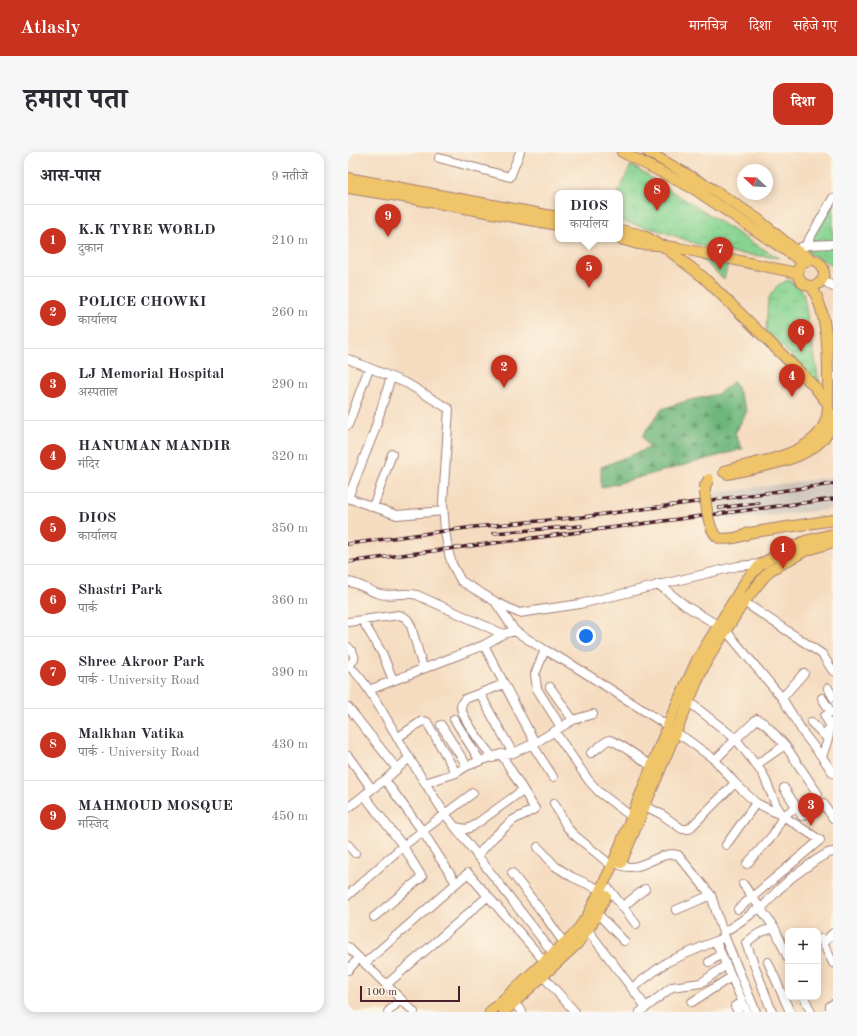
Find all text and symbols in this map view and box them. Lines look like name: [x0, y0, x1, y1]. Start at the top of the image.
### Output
text: Atlasly: [20, 19, 81, 38]
text: मानचित्र: [689, 19, 727, 33]
text: दिशा: [749, 19, 771, 33]
text: सहेजे गए: [793, 19, 837, 33]
button: दिशा: [773, 83, 833, 125]
text: हमारा पता: [24, 87, 127, 115]
north arrow: [737, 164, 773, 200]
text: आस-पास: [40, 168, 100, 185]
text: 9 नतीजे: [271, 170, 308, 183]
pin: 8: [644, 178, 670, 211]
popup: [555, 190, 623, 242]
text: DIOS: [570, 199, 608, 214]
pin: 9: [375, 204, 401, 237]
text: कार्यालय: [570, 218, 608, 231]
text: K.K TYRE WORLD: [78, 223, 215, 238]
text: 1: [49, 234, 57, 247]
text: 210 m: [271, 234, 308, 247]
pin: 7: [707, 237, 733, 270]
text: दुकान: [78, 242, 103, 255]
pin: 5: [576, 255, 602, 288]
text: POLICE CHOWKI: [78, 295, 206, 310]
text: 2: [49, 306, 57, 319]
text: 260 m: [271, 306, 308, 319]
text: कार्यालय: [78, 314, 117, 327]
pin: 6: [788, 319, 814, 352]
pin: 2: [491, 355, 517, 388]
pin: 4: [779, 364, 805, 397]
text: LJ Memorial Hospital: [78, 367, 224, 382]
text: 3: [49, 378, 57, 391]
text: 290 m: [271, 378, 308, 391]
text: अस्पताल: [78, 386, 118, 399]
text: HANUMAN MANDIR: [78, 439, 231, 454]
text: 4: [49, 450, 57, 463]
text: 320 m: [271, 450, 308, 463]
text: मंदिर: [78, 458, 99, 471]
text: DIOS: [78, 511, 116, 526]
text: 5: [49, 522, 57, 535]
text: 350 m: [271, 522, 308, 535]
text: कार्यालय: [78, 530, 117, 543]
pin: 1: [770, 536, 796, 569]
text: Shastri Park: [78, 583, 163, 598]
text: 6: [49, 594, 57, 607]
text: 360 m: [271, 594, 308, 607]
text: पार्क: [78, 602, 97, 615]
your location: [576, 626, 596, 646]
text: Shree Akroor Park: [78, 655, 205, 670]
text: 7: [49, 666, 57, 679]
text: 390 m: [271, 666, 308, 679]
text: पार्क · University Road: [78, 674, 200, 687]
text: Malkhan Vatika: [78, 727, 184, 742]
text: 8: [49, 738, 57, 751]
text: 430 m: [271, 738, 308, 751]
text: पार्क · University Road: [78, 746, 200, 759]
pin: 3: [798, 793, 824, 826]
text: MAHMOUD MOSQUE: [78, 799, 233, 814]
text: 9: [49, 810, 57, 823]
text: 450 m: [271, 810, 308, 823]
text: मस्जिद: [78, 818, 108, 831]
map controls: [785, 928, 821, 1000]
button: +: [785, 928, 821, 964]
button: −: [785, 964, 821, 1000]
scale bar: [360, 984, 460, 1003]
text: 100 m: [366, 987, 397, 998]

